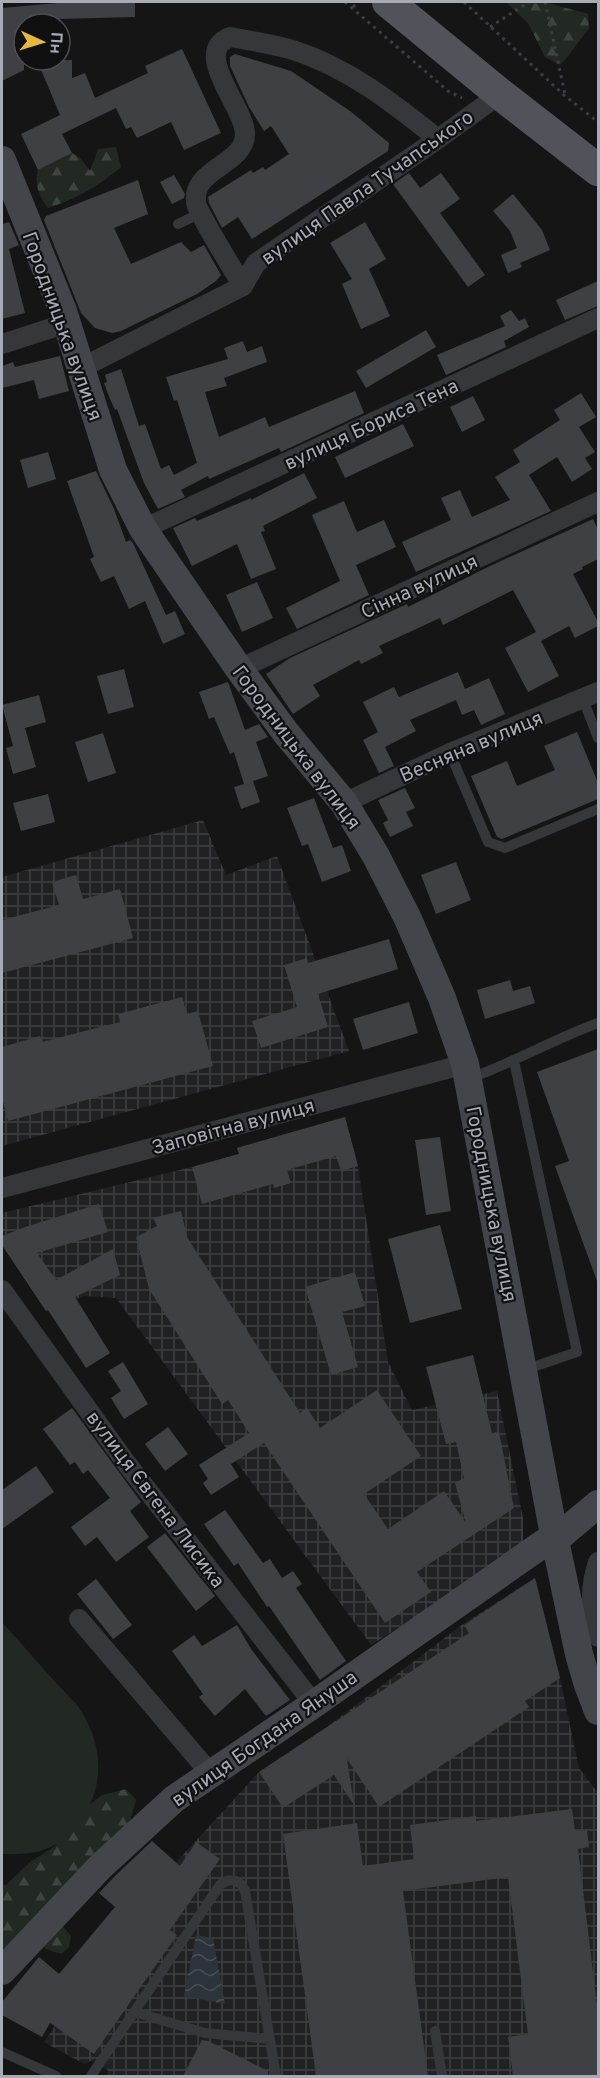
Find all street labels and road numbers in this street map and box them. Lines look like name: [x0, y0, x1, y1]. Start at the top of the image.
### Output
street label: вулиця Павла Тучапського: [257, 105, 480, 272]
street label: Городницька вулиця: [15, 229, 107, 425]
street label: вулиця Бориса Тена: [281, 374, 463, 478]
street label: Сінна вулиця: [357, 549, 482, 626]
street label: Городницька вулиця: [225, 661, 366, 836]
street label: Весняна вулиця: [396, 706, 547, 790]
street label: Заповітна вулиця: [149, 1094, 318, 1162]
street label: Городницька вулиця: [458, 1104, 522, 1305]
street label: вулиця Євгена Лисика: [79, 1406, 230, 1594]
street label: вулиця Богдана Януша: [167, 1666, 363, 1814]

